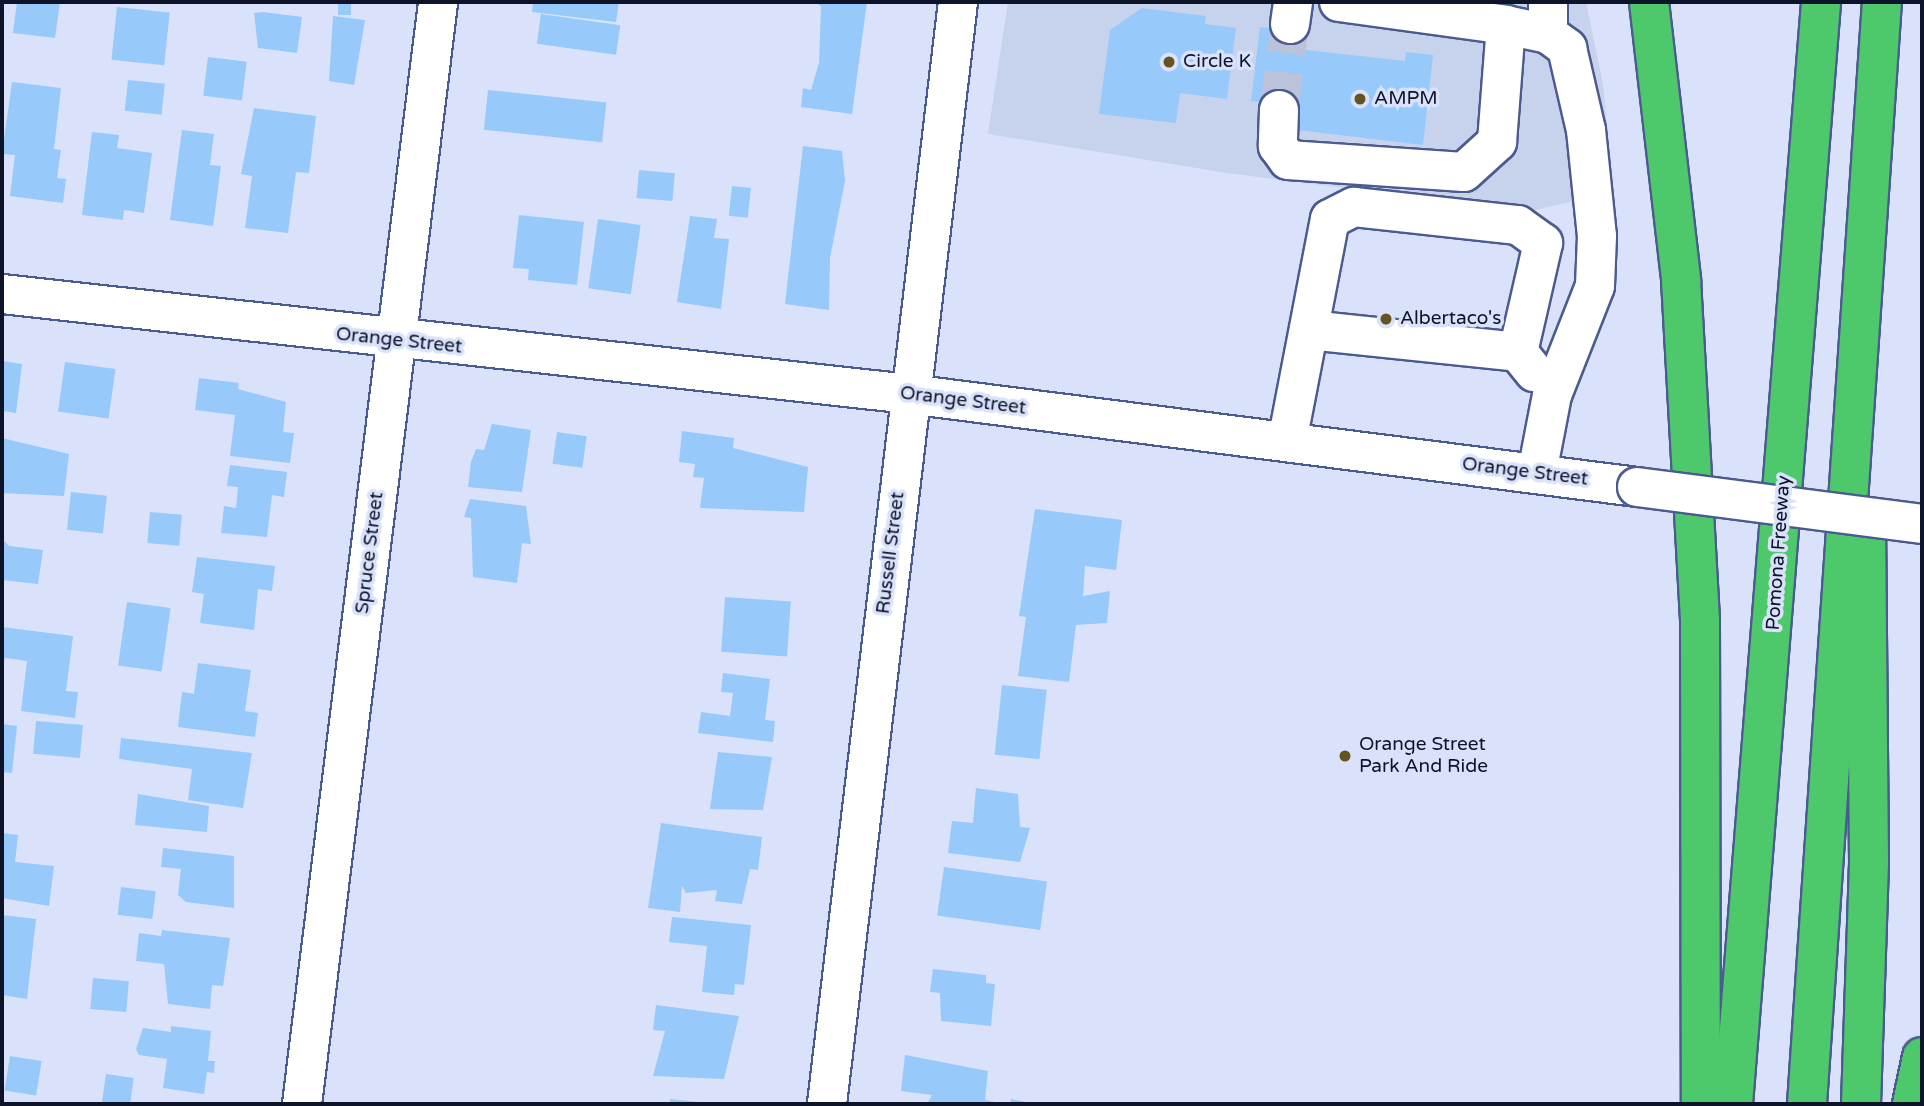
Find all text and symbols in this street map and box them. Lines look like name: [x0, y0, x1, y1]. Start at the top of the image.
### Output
place label: Circle K: [1183, 51, 1251, 73]
marker: Circle K: [1161, 54, 1177, 70]
place label: AMPM: [1374, 88, 1438, 110]
marker: AMPM: [1352, 91, 1368, 107]
place label: Albertaco's: [1400, 308, 1501, 330]
marker: Albertaco's: [1378, 311, 1394, 327]
street label: Orange Street: [335, 323, 463, 359]
street label: Orange Street: [899, 382, 1027, 420]
street label: Orange Street: [1461, 453, 1589, 491]
street label: Pomona Freeway: [1762, 475, 1796, 631]
street label: Spruce Street: [351, 491, 389, 615]
street label: Russell Street: [872, 491, 910, 615]
place label: Orange Street Park And Ride: [1359, 734, 1488, 778]
marker: Orange Street Park And Ride: [1337, 748, 1353, 764]

